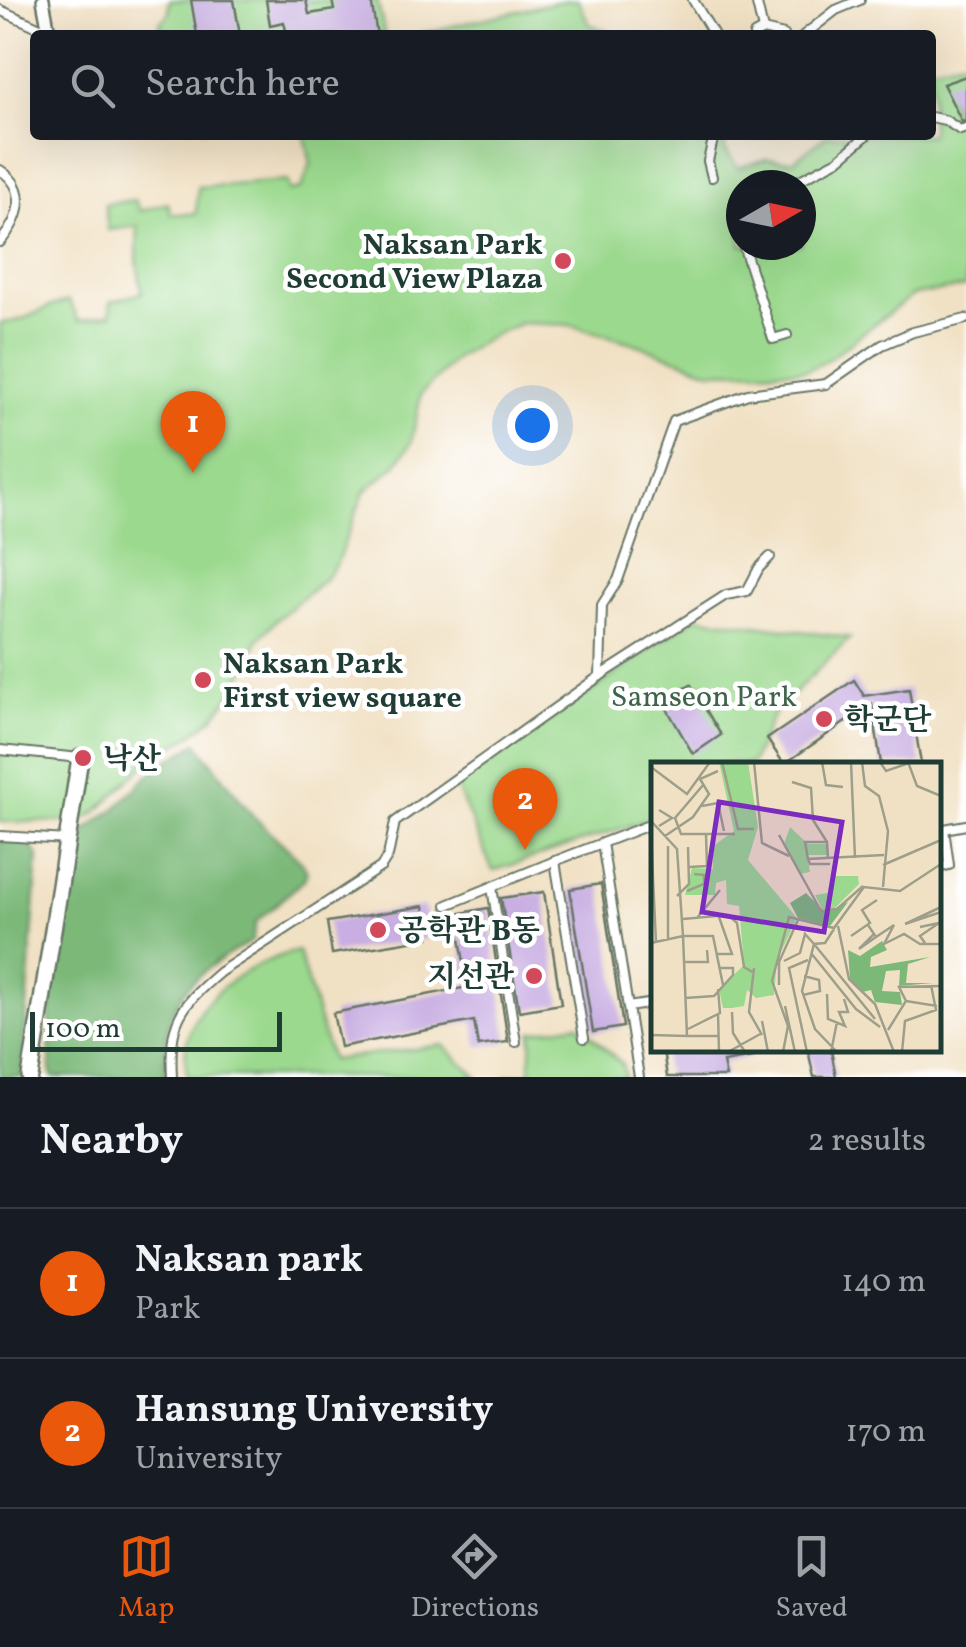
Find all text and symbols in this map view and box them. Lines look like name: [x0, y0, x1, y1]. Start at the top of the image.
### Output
search box: [30, 30, 936, 140]
icon: search: [65, 58, 120, 113]
text: Search here: [145, 59, 340, 112]
north arrow: [726, 170, 816, 260]
place label: Naksan Park Second View Plaza: [286, 225, 543, 301]
marker: Naksan Park Second View Plaza: [552, 250, 574, 272]
pin: 1: [160, 390, 226, 473]
your location: [507, 400, 558, 451]
place label: Naksan Park First view square: [223, 644, 462, 720]
marker: Naksan Park First view square: [192, 669, 214, 691]
park label: Samseon Park: [611, 677, 797, 719]
place label: 학군단: [844, 700, 932, 742]
marker: 학군단: [813, 708, 835, 730]
place label: 낙산: [103, 739, 161, 781]
marker: 낙산: [72, 747, 94, 769]
inset map: [651, 762, 941, 1052]
pin: 2: [492, 768, 558, 850]
place label: 공학관 B동: [398, 911, 540, 953]
marker: 공학관 B동: [367, 919, 389, 941]
place label: 지선관: [427, 957, 514, 999]
marker: 지선관: [523, 965, 545, 987]
scale bar: [30, 1007, 282, 1052]
text: 100 m: [45, 1010, 120, 1049]
text: Nearby: [40, 1113, 183, 1172]
text: 2 results: [808, 1120, 926, 1164]
text: Naksan park: [135, 1235, 363, 1288]
text: 1: [66, 1261, 79, 1305]
text: 140 m: [841, 1261, 926, 1305]
text: Park: [135, 1288, 200, 1332]
text: Hansung University: [135, 1385, 493, 1438]
text: 2: [64, 1411, 81, 1455]
text: 170 m: [845, 1411, 926, 1455]
text: University: [135, 1438, 282, 1482]
tab: Map: [118, 1529, 174, 1628]
tab: Directions: [411, 1529, 539, 1628]
tab: Saved: [776, 1529, 848, 1628]

